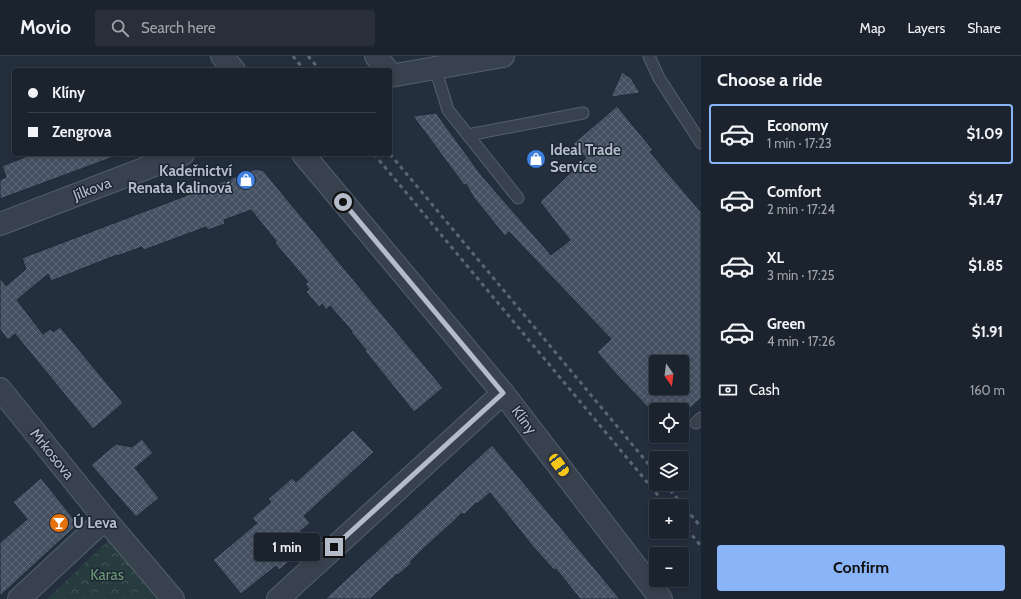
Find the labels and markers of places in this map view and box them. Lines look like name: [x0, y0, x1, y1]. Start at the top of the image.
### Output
place label: Ideal Trade Service: [550, 141, 621, 176]
shop icon: Ideal Trade Service: [525, 148, 547, 170]
place label: Kadeřnictví Renata Kalinová: [128, 162, 233, 197]
shop icon: Kadeřnictví Renata Kalinová: [235, 169, 257, 191]
bar icon: Ú Leva: [48, 512, 70, 534]
place label: Ú Leva: [73, 513, 118, 532]

